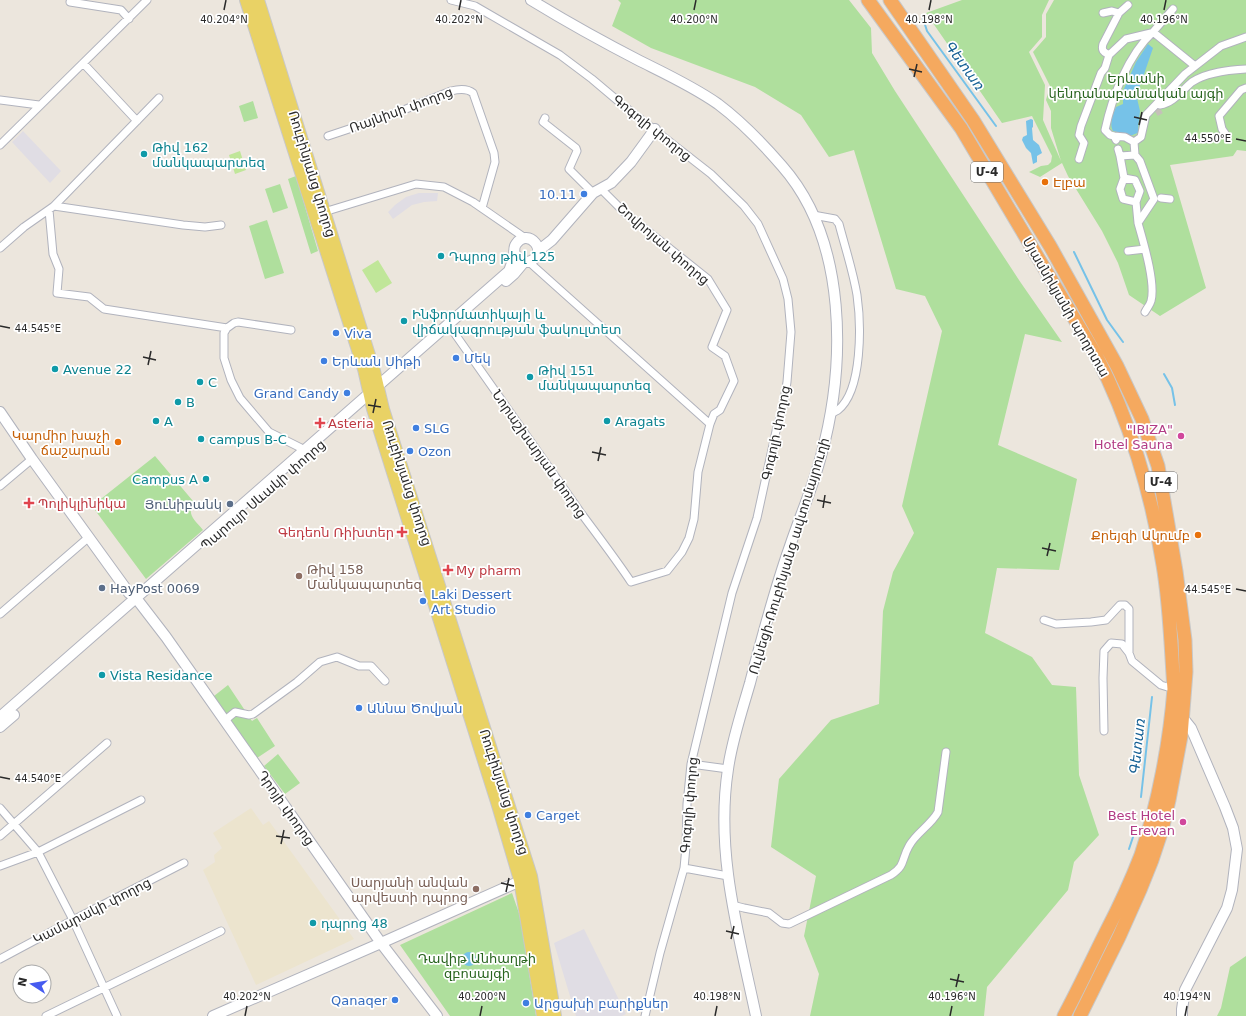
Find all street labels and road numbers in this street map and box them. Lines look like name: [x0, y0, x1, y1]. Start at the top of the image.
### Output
street label: Ռայնիսի փողոց: [347, 84, 455, 136]
street label: Գոգոլի փողոց: [610, 92, 694, 164]
street label: Ռուբինյանց փողոց: [286, 109, 338, 239]
road number: Մ-4: [971, 162, 1003, 182]
street label: Շովրոյան փողոց: [614, 200, 712, 288]
street label: Մյասնիկյանի պողոտա: [1020, 234, 1112, 380]
street label: Գոգոլի փողոց: [759, 384, 793, 482]
street label: Նորաշխարյան փողոց: [489, 387, 589, 521]
street label: Ռուբինյանց փողոց: [380, 418, 434, 548]
street label: Ուլնեցի-Ռուբինյանց ավտոմայրուղի: [746, 436, 832, 676]
street label: Պարույր Սևակի փողոց: [198, 437, 328, 553]
road number: Մ-4: [1145, 472, 1177, 492]
street label: Ռուբինյանց փողոց: [477, 727, 531, 857]
street label: Գոգոլի փողոց: [677, 756, 701, 854]
street label: Դրոյի փողոց: [255, 768, 317, 848]
street label: Կամարակի փողոց: [31, 875, 153, 947]

